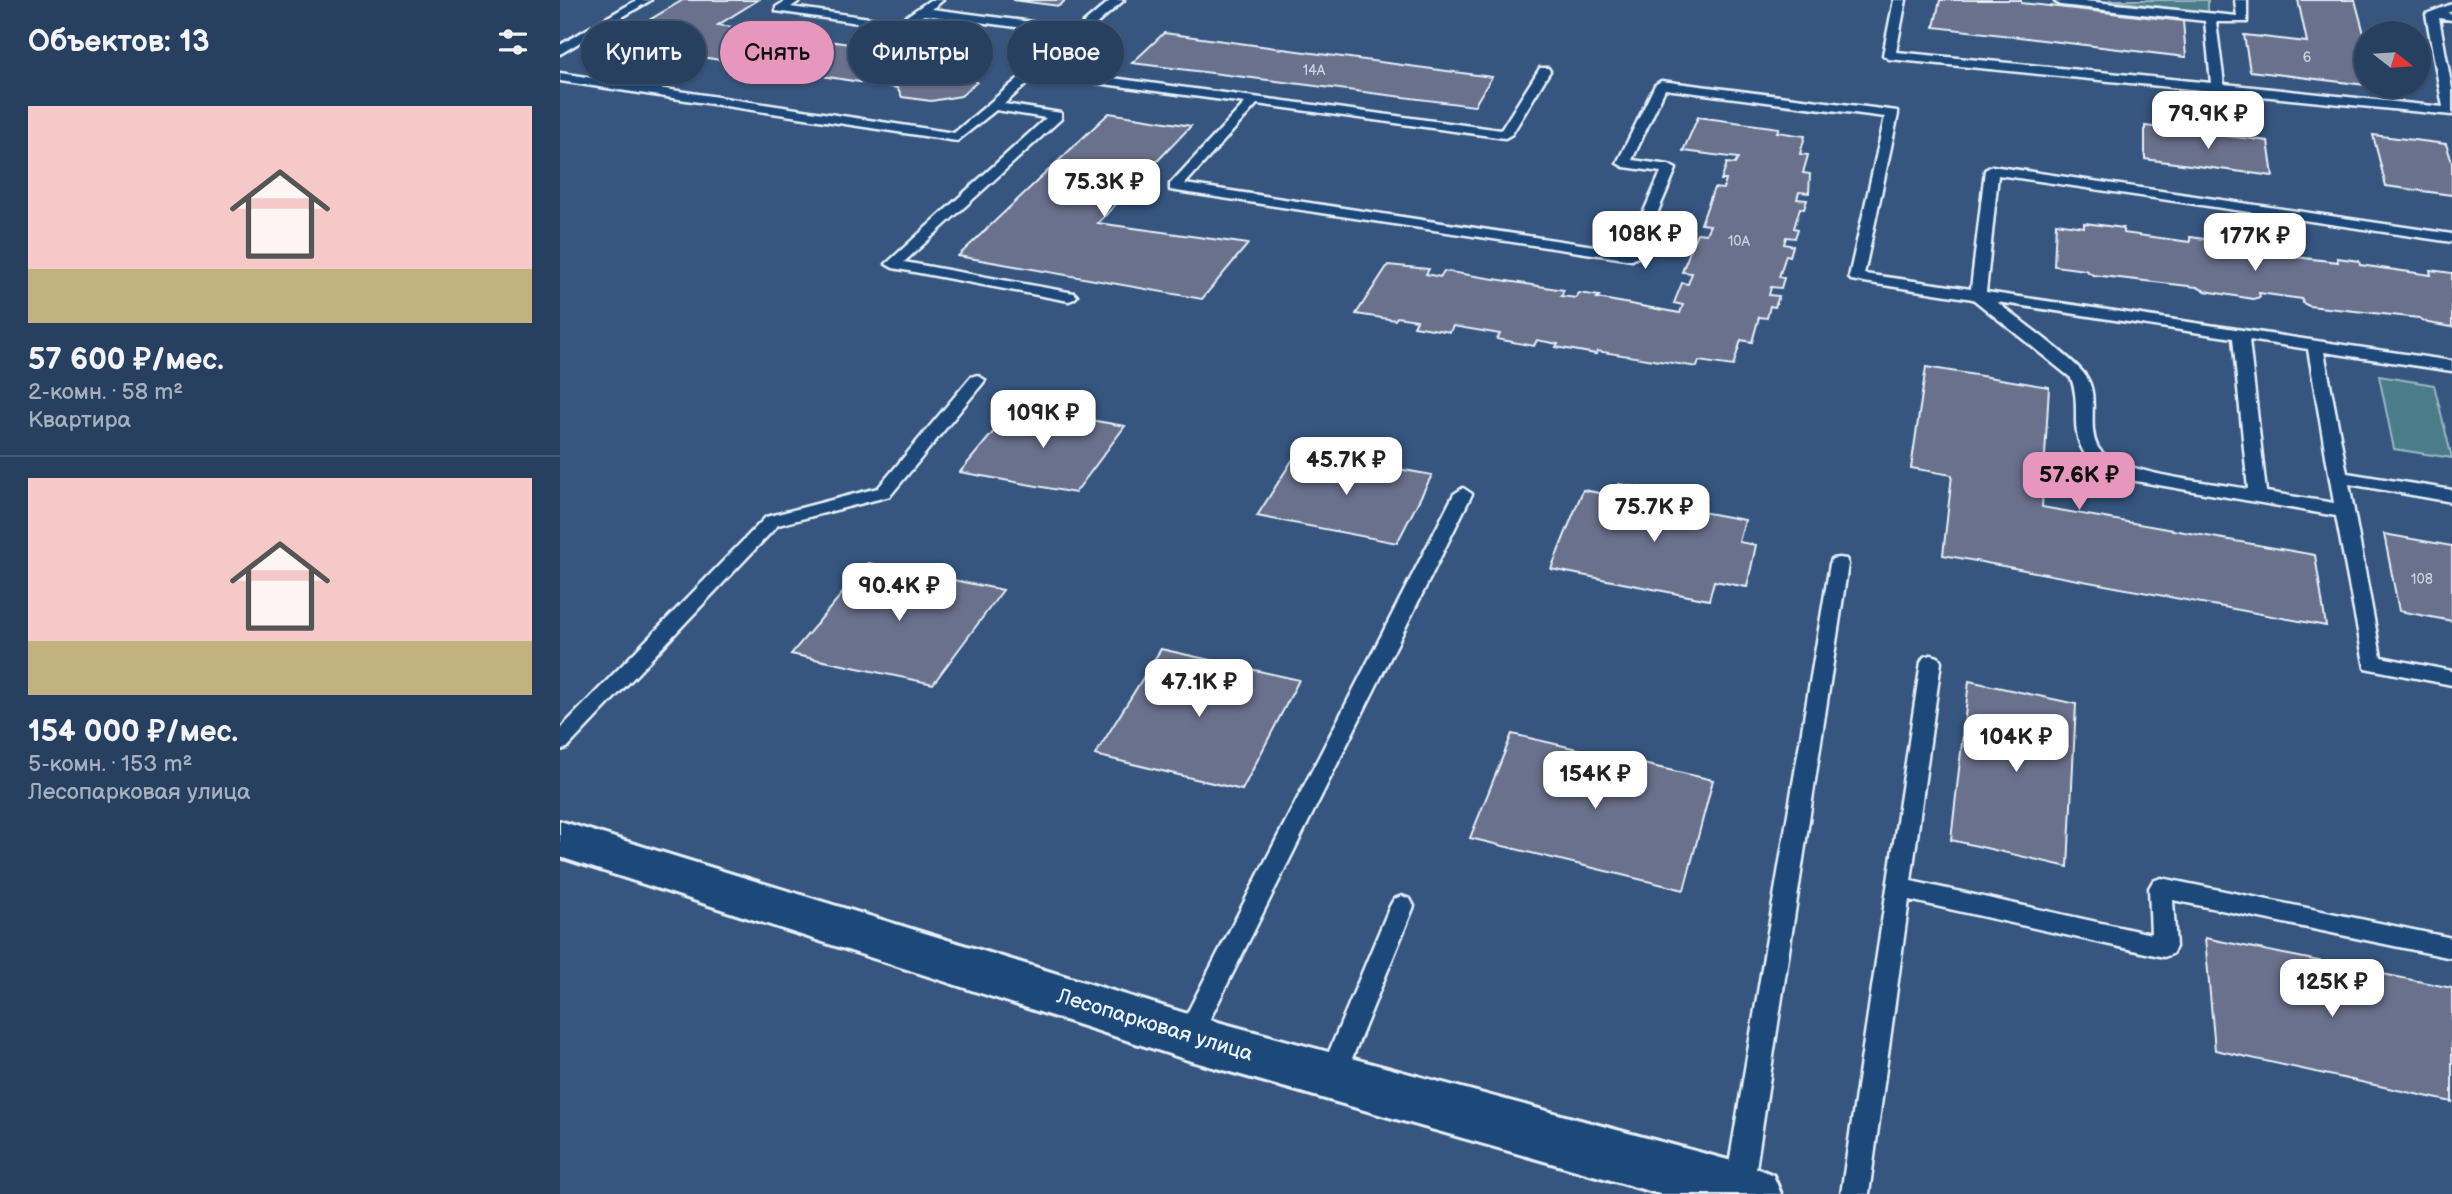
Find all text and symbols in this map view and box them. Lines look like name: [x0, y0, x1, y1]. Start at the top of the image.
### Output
chip: Купить: [581, 21, 706, 84]
chip: Снять: [720, 21, 834, 84]
chip: Фильтры: [848, 21, 993, 84]
chip: Новое: [1007, 21, 1124, 84]
north arrow: [2354, 21, 2431, 98]
map controls: [2354, 21, 2431, 98]
icon: filters: [494, 23, 532, 61]
text: Объектов: 13: [28, 24, 209, 60]
house number: 6: [2303, 49, 2312, 66]
house number: 14А: [1303, 62, 1326, 79]
pin: 79.9K ₽: [2143, 92, 2273, 151]
text: 79.9K ₽: [2168, 100, 2248, 128]
icon: home: [217, 151, 343, 277]
pin: 75.3K ₽: [1039, 160, 1169, 219]
text: 75.3K ₽: [1064, 168, 1144, 196]
pin: 108K ₽: [1588, 212, 1702, 271]
pin: 177K ₽: [2198, 214, 2312, 273]
text: 108K ₽: [1608, 220, 1682, 248]
text: 177K ₽: [2220, 222, 2290, 250]
house number: 10А: [1728, 233, 1751, 250]
text: 57 600 ₽/мес.: [28, 342, 224, 378]
text: 2-комн. · 58 m²: [28, 378, 183, 406]
pin: 109K ₽: [986, 391, 1100, 450]
text: 109K ₽: [1007, 399, 1079, 427]
text: Квартира: [28, 406, 131, 434]
pin: 45.7K ₽: [1281, 438, 1411, 497]
text: 45.7K ₽: [1306, 446, 1386, 474]
pin: 57.6K ₽: [2014, 452, 2144, 512]
text: 57.6K ₽: [2039, 461, 2119, 489]
pin: 75.7K ₽: [1589, 484, 1719, 544]
text: 75.7K ₽: [1615, 493, 1693, 521]
icon: home: [217, 523, 343, 649]
pin: 90.4K ₽: [834, 564, 964, 623]
house number: 108: [2411, 571, 2433, 588]
text: 90.4K ₽: [858, 572, 940, 600]
pin: 47.1K ₽: [1134, 660, 1264, 719]
text: 47.1K ₽: [1161, 668, 1237, 696]
text: 154 000 ₽/мес.: [28, 714, 238, 750]
pin: 104K ₽: [1959, 714, 2073, 774]
text: 104K ₽: [1980, 723, 2052, 751]
text: 5-комн. · 153 m²: [28, 750, 193, 778]
pin: 154K ₽: [1538, 752, 1652, 811]
text: 154K ₽: [1559, 760, 1631, 788]
text: Лесопарковая улица: [28, 778, 251, 806]
pin: 125K ₽: [2275, 960, 2389, 1019]
text: 125K ₽: [2296, 968, 2368, 996]
street label: Лесопарковая улица: [1053, 983, 1256, 1067]

